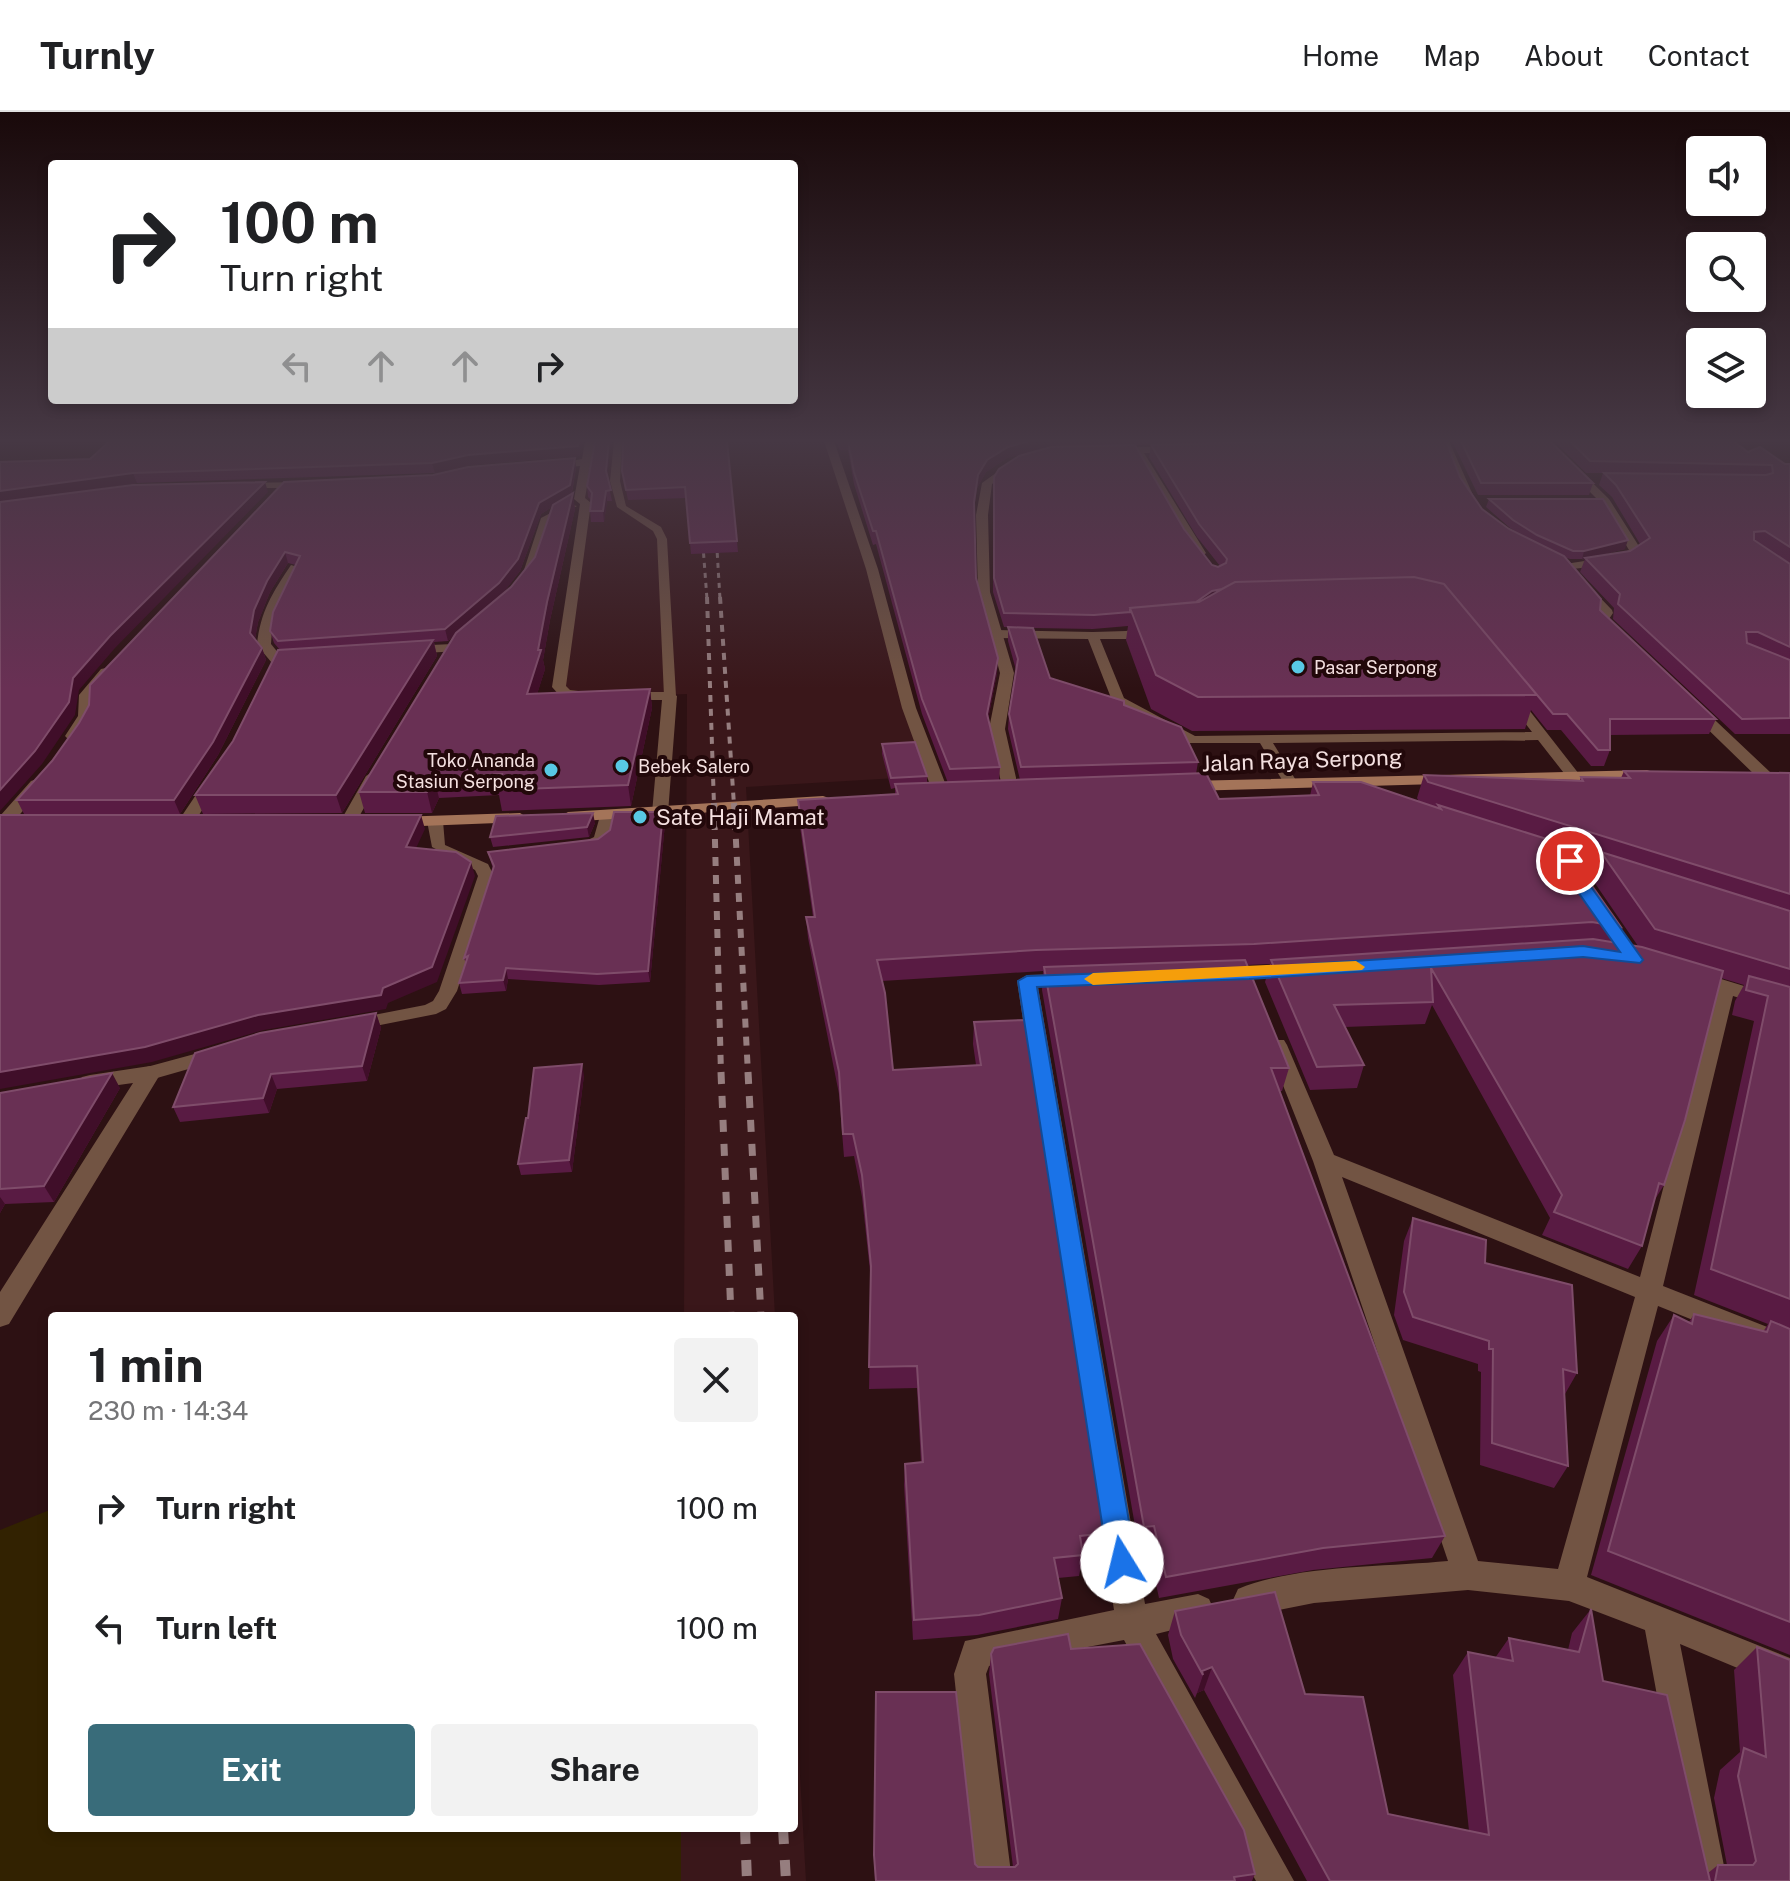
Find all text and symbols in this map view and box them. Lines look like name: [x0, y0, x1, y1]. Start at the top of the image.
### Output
text: Turnly: [40, 33, 155, 78]
text: Home: [1302, 39, 1379, 72]
text: Map: [1423, 39, 1480, 72]
text: About: [1524, 39, 1604, 72]
text: Contact: [1648, 39, 1750, 72]
map controls: [1686, 136, 1766, 408]
button: sound: [1686, 136, 1766, 216]
text: 100 m: [220, 190, 379, 256]
icon: right: [88, 192, 192, 296]
button: search: [1686, 232, 1766, 312]
text: Turn right: [220, 257, 383, 299]
button: layers: [1686, 328, 1766, 408]
icon: left: [275, 344, 319, 388]
icon: ahead: [359, 344, 403, 388]
icon: ahead: [443, 344, 487, 388]
icon: right: [527, 344, 571, 388]
place label: Pasar Serpong: [1314, 657, 1437, 678]
marker: Pasar Serpong: [1289, 658, 1307, 676]
street label: Jalan Raya Serpong: [1201, 744, 1403, 776]
place label: Toko Ananda Stasiun Serpong: [396, 750, 535, 792]
place label: Bebek Salero: [638, 756, 750, 777]
marker: Bebek Salero: [613, 757, 631, 775]
marker: Toko Ananda Stasiun Serpong: [542, 761, 560, 779]
place label: Sate Haji Mamat: [656, 804, 825, 830]
marker: Sate Haji Mamat: [631, 808, 649, 826]
pin: [1536, 827, 1604, 895]
icon: arrive: [1548, 839, 1592, 883]
text: 1 min: [88, 1336, 204, 1393]
button: close: [674, 1338, 758, 1422]
text: 230 m · 14:34: [88, 1395, 248, 1426]
icon: right: [88, 1486, 132, 1530]
text: Turn right: [156, 1490, 296, 1526]
text: 100 m: [676, 1490, 758, 1526]
position arrow: [1080, 1520, 1164, 1604]
icon: left: [88, 1606, 132, 1650]
text: Turn left: [156, 1610, 277, 1646]
text: 100 m: [676, 1610, 758, 1646]
button: Exit: [88, 1724, 415, 1816]
button: Share: [431, 1724, 758, 1816]

